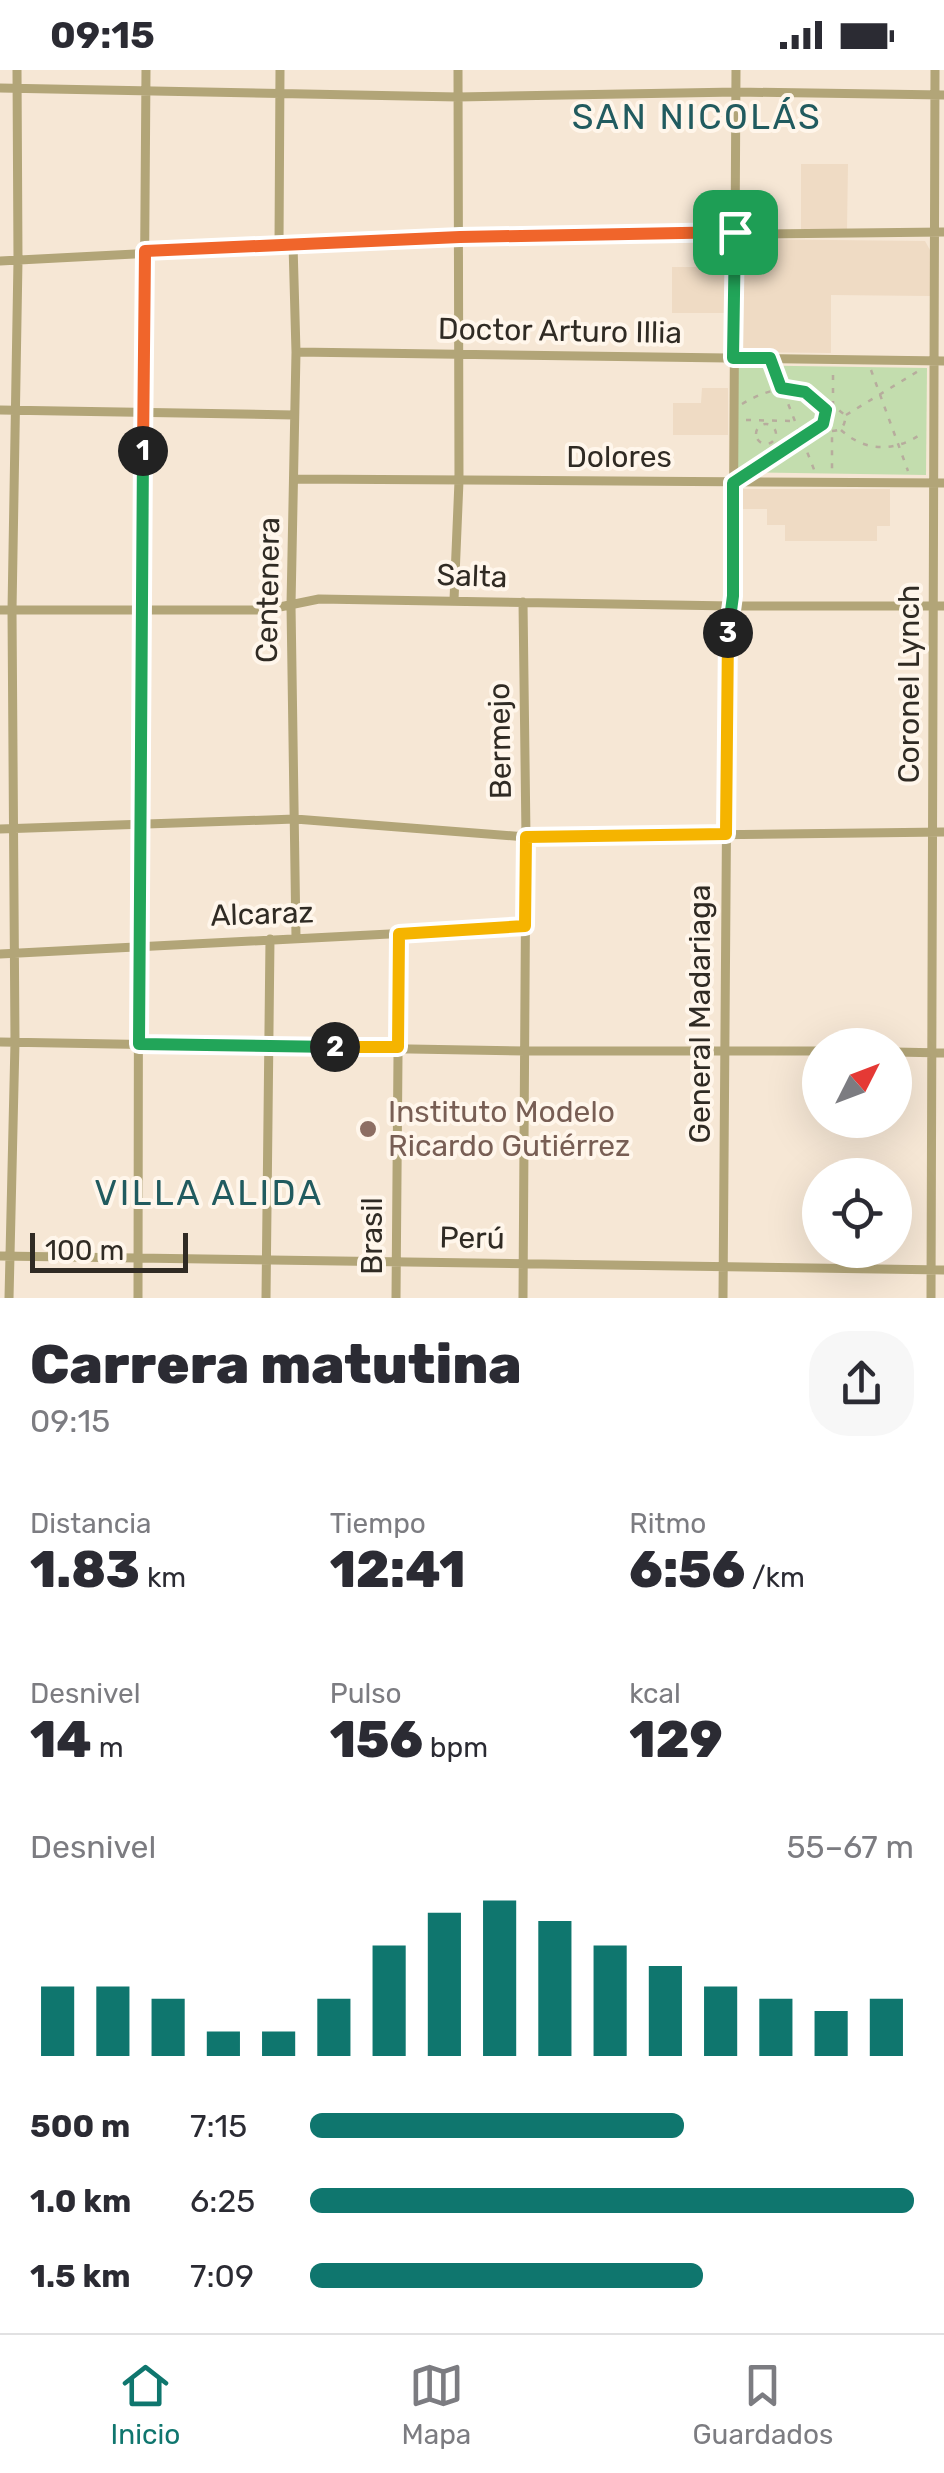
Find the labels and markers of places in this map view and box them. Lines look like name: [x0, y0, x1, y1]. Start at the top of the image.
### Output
pin: [693, 190, 778, 275]
pin: 1: [118, 426, 168, 476]
pin: 3: [703, 608, 753, 658]
pin: 2: [310, 1022, 360, 1072]
place label: Instituto Modelo Ricardo Gutiérrez: [388, 1094, 630, 1164]
marker: Instituto Modelo Ricardo Gutiérrez: [357, 1118, 379, 1140]

